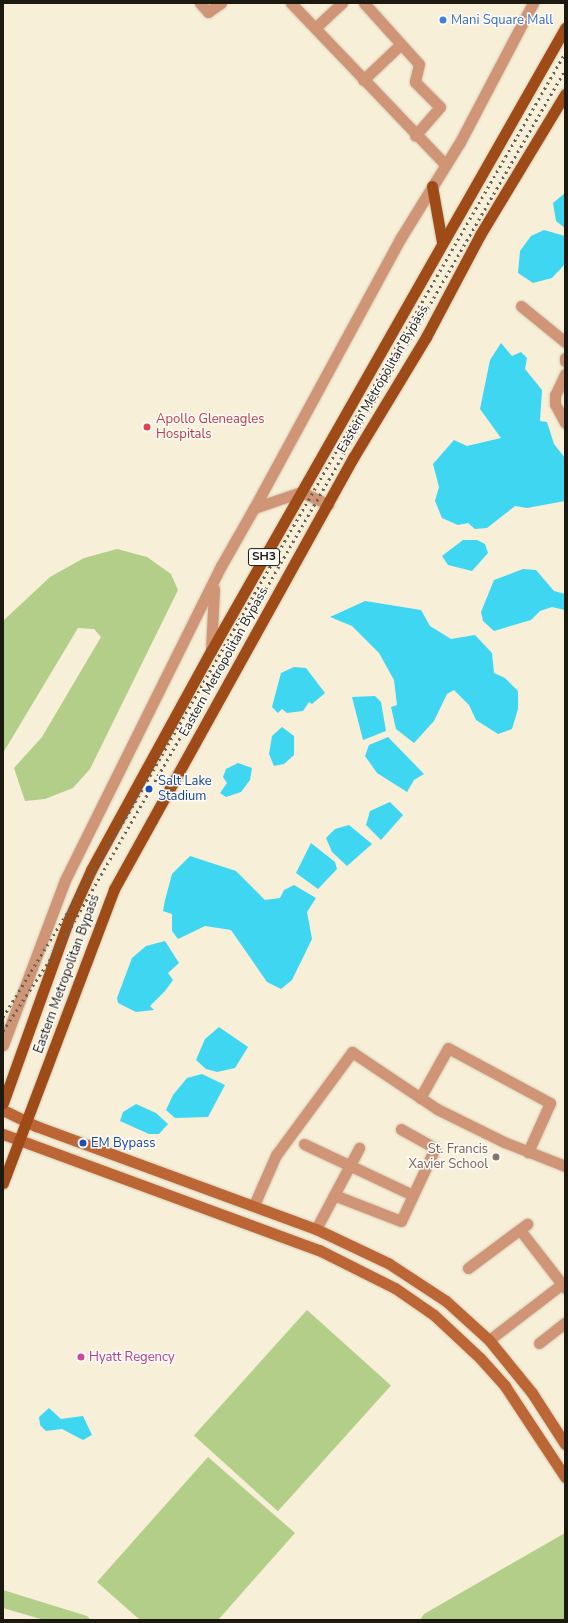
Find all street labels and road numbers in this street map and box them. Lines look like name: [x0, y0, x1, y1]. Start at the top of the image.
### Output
street label: Eastern Metropolitan Bypass: [334, 302, 432, 456]
road number: SH3: [247, 547, 281, 567]
street label: Eastern Metropolitan Bypass: [176, 585, 272, 739]
street label: Eastern Metropolitan Bypass: [31, 892, 103, 1056]

